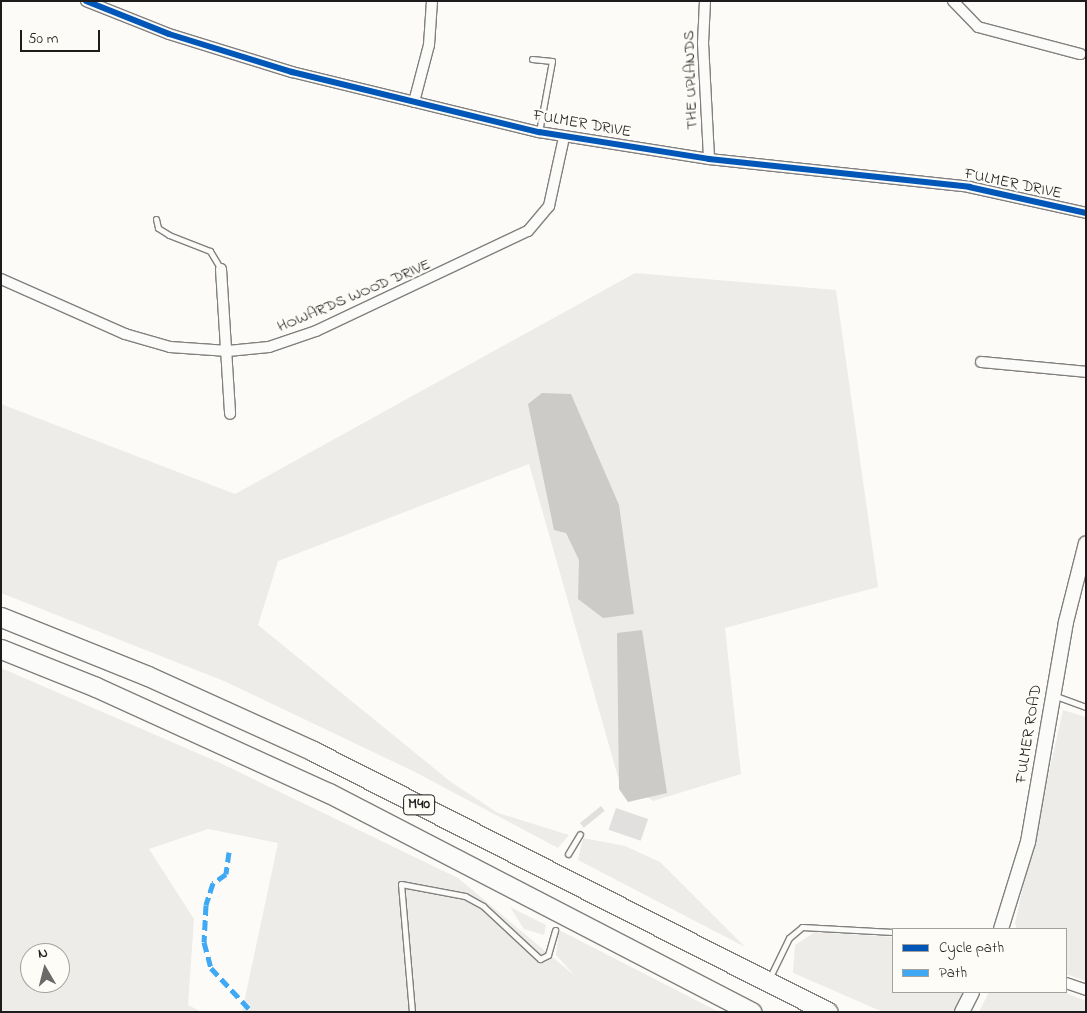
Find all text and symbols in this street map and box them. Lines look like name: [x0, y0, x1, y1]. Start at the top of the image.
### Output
scale bar: [22, 20, 102, 52]
text: 50 m: [28, 28, 58, 50]
street label: THE UPLANDS: [680, 30, 702, 130]
street label: FULMER DRIVE: [531, 106, 633, 142]
street label: FULMER DRIVE: [962, 164, 1064, 204]
street label: HOWARDS WOOD DRIVE: [275, 255, 433, 337]
street label: FULMER ROAD: [1012, 683, 1046, 785]
road number: M40: [403, 792, 435, 818]
legend: [892, 928, 1067, 993]
text: Cycle path: [939, 937, 1004, 959]
north arrow: [20, 943, 70, 993]
text: N: [37, 943, 49, 965]
text: Path: [939, 962, 967, 984]

